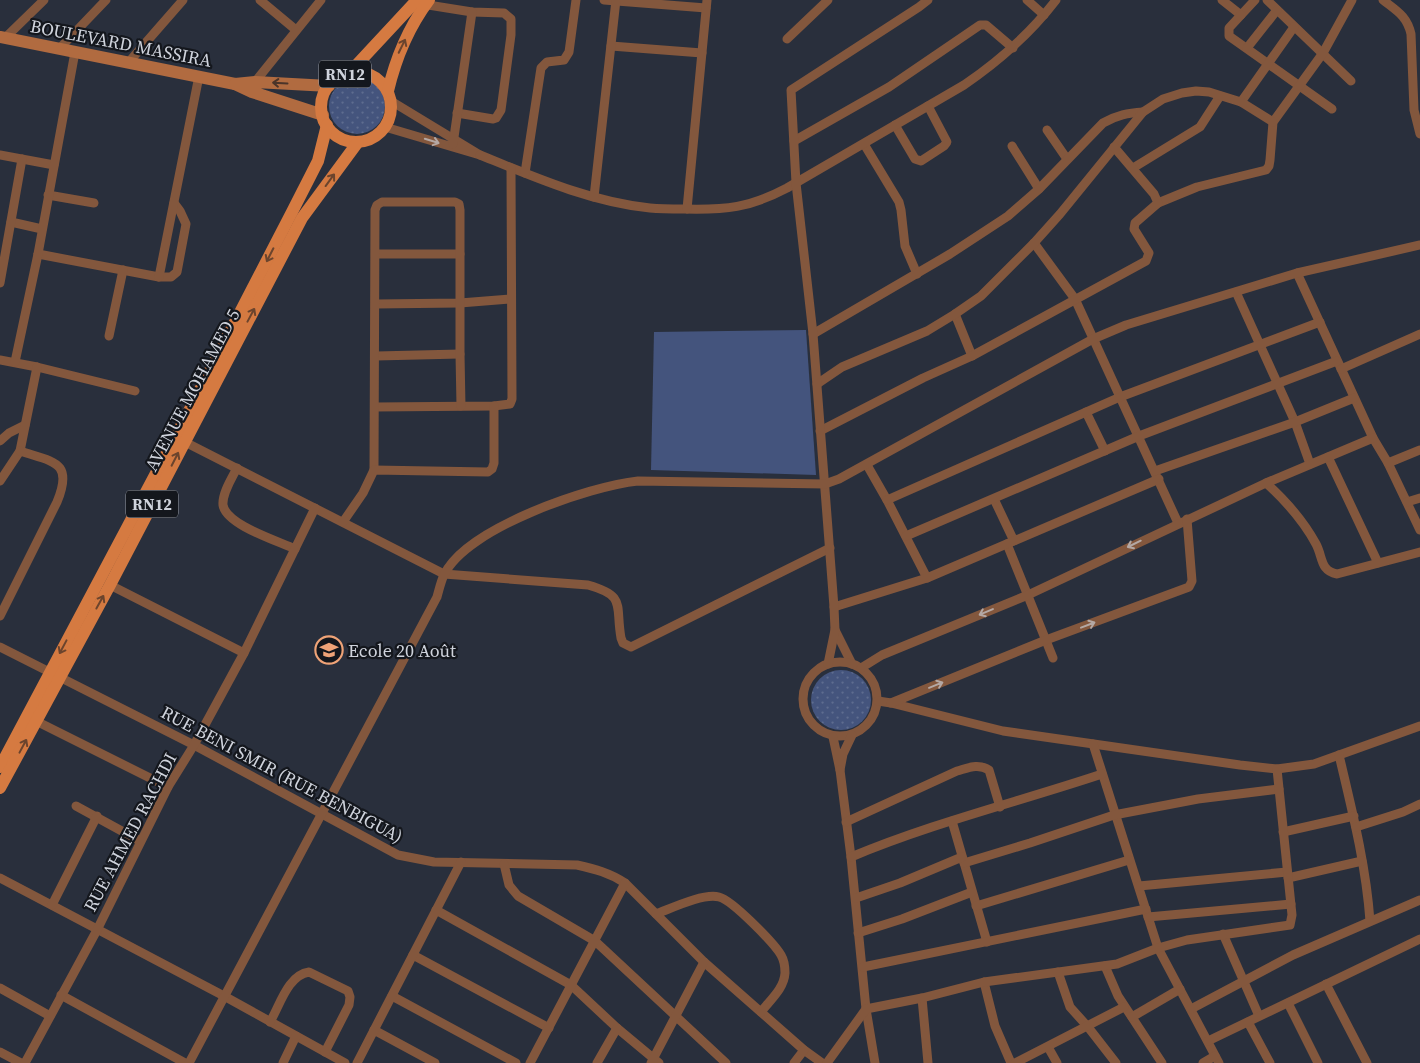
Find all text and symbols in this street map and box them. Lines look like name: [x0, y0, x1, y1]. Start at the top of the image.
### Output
street label: BOULEVARD MASSIRA: [28, 13, 214, 73]
one-way arrow: [398, 39, 407, 54]
road number: RN12: [319, 61, 371, 88]
one-way arrow: [272, 79, 288, 88]
one-way arrow: [423, 136, 439, 146]
one-way arrow: [324, 174, 335, 187]
one-way arrow: [264, 248, 274, 262]
street label: AVENUE MOHAMED 5: [139, 304, 245, 476]
one-way arrow: [246, 307, 256, 322]
one-way arrow: [170, 451, 180, 466]
road number: RN12: [126, 490, 178, 518]
one-way arrow: [1127, 540, 1142, 549]
one-way arrow: [95, 595, 105, 610]
one-way arrow: [979, 608, 994, 617]
one-way arrow: [1079, 620, 1095, 629]
school or university icon: Ecole 20 Août: [314, 635, 344, 665]
place label: Ecole 20 Août: [348, 638, 456, 663]
one-way arrow: [58, 639, 67, 654]
one-way arrow: [929, 679, 944, 688]
street label: RUE BENI SMIR (RUE BENBIGUA): [157, 699, 407, 849]
one-way arrow: [18, 738, 28, 753]
street label: RUE AHMED RACHDI: [78, 748, 182, 916]

